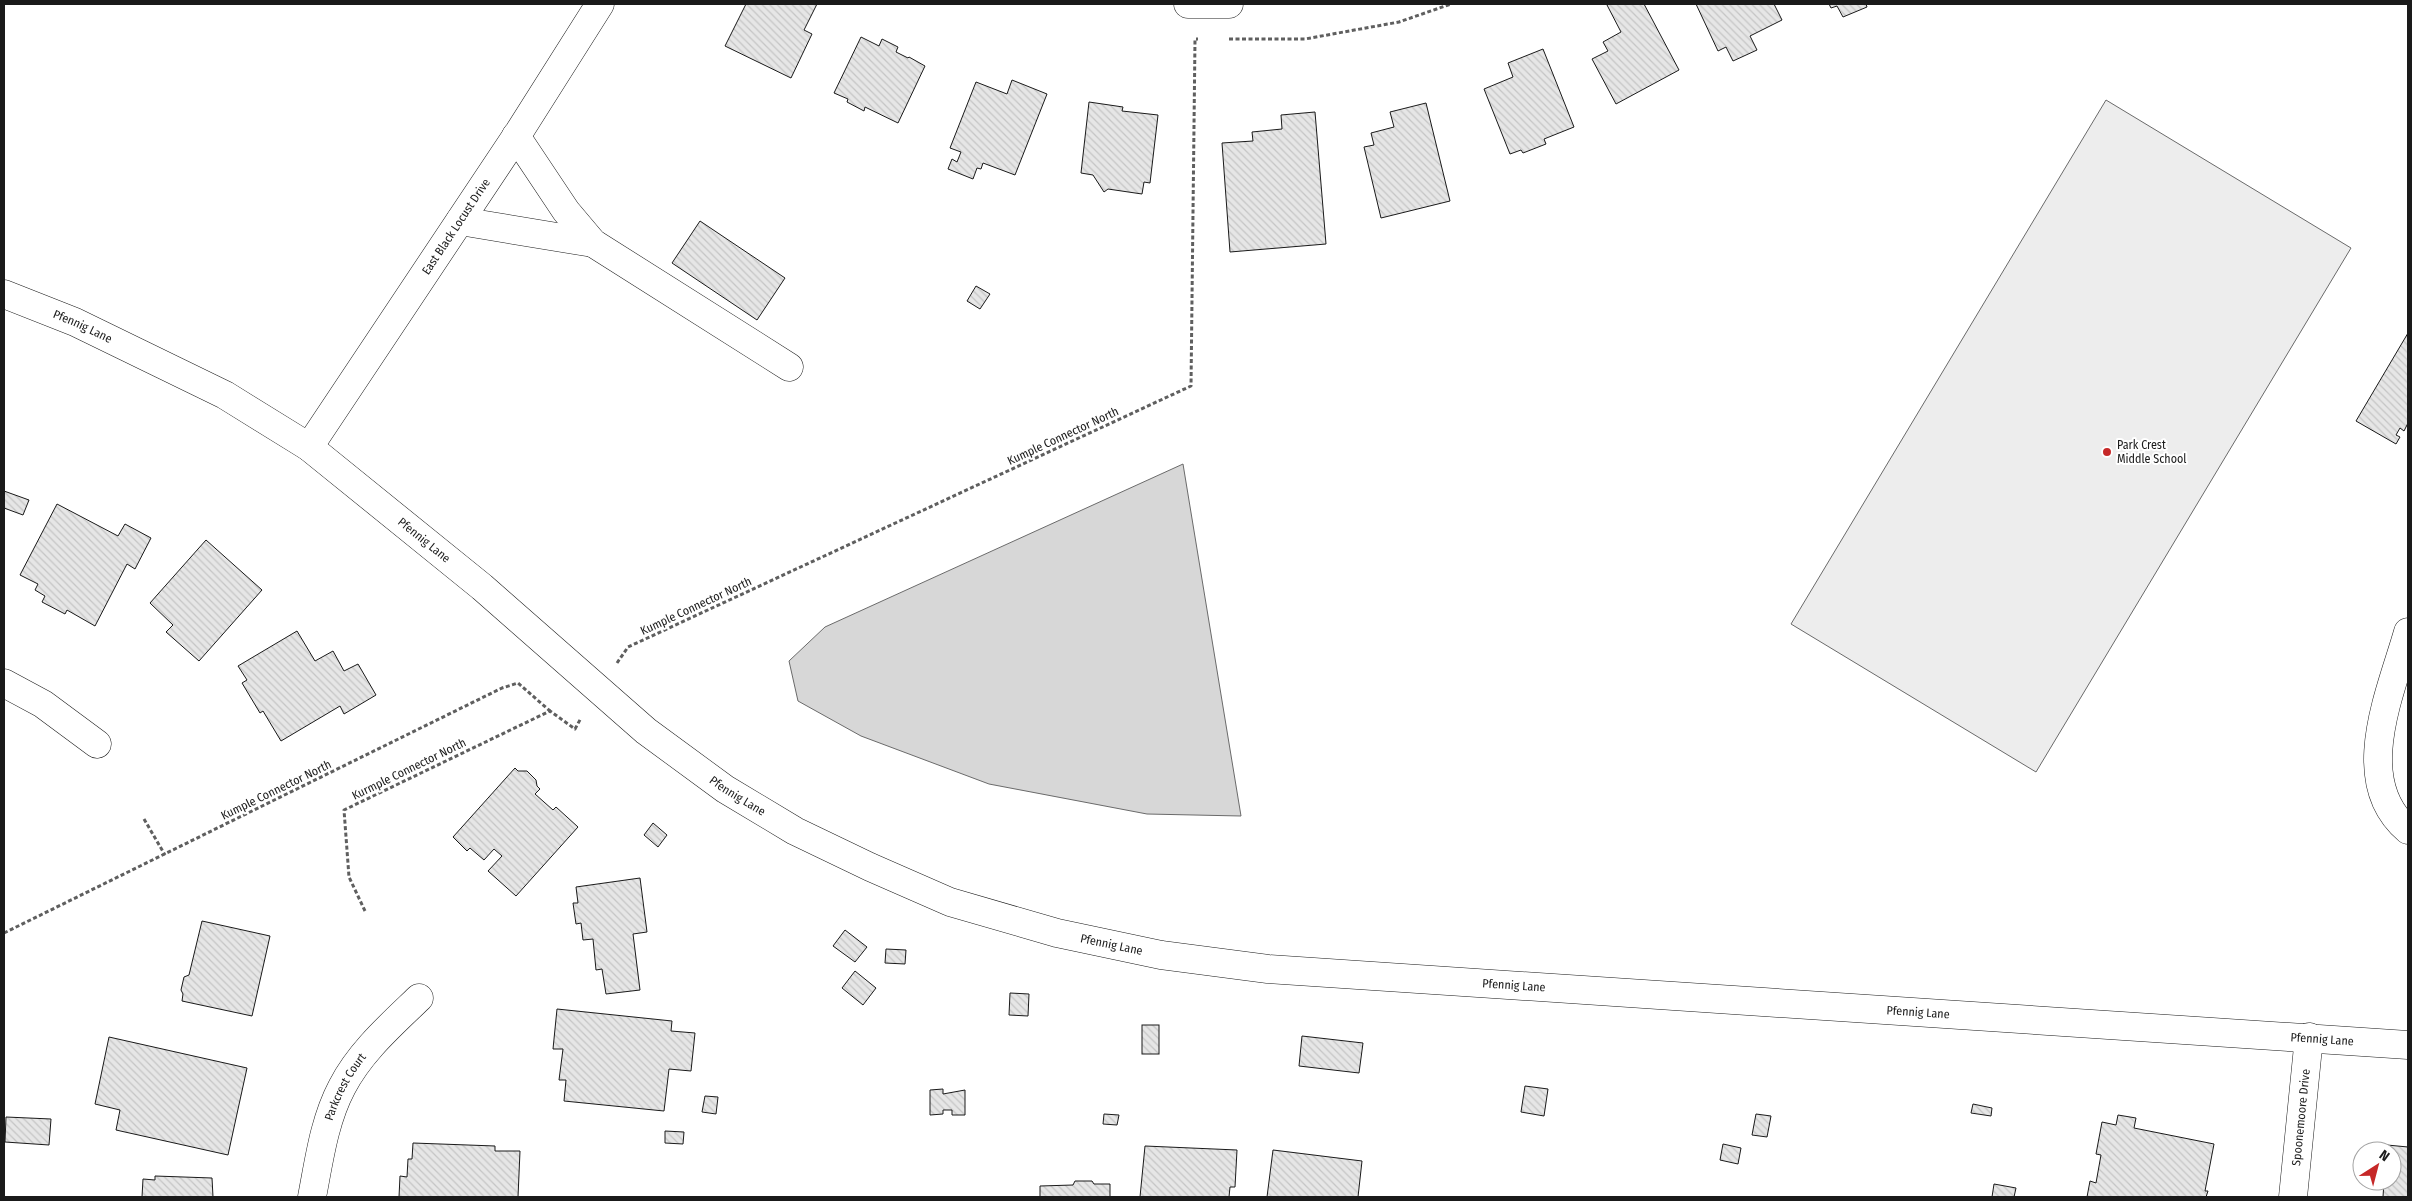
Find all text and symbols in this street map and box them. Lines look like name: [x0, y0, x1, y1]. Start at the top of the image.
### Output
street label: East Black Locust Drive: [419, 176, 493, 277]
street label: Pfennig Lane: [51, 307, 114, 346]
street label: Kumple Connector North: [1005, 404, 1121, 468]
place label: Park Crest Middle School: [2117, 438, 2186, 466]
marker: Park Crest Middle School: [2101, 446, 2113, 458]
street label: Pfennig Lane: [395, 515, 453, 566]
street label: Kumple Connector North: [638, 574, 754, 638]
street label: Kurmple Connector North: [350, 735, 468, 803]
street label: Kumple Connector North: [219, 757, 333, 823]
street label: Pfennig Lane: [707, 773, 768, 819]
street label: Pfennig Lane: [1079, 931, 1144, 958]
street label: Pfennig Lane: [1482, 976, 1546, 994]
street label: Pfennig Lane: [1886, 1003, 1950, 1021]
street label: Pfennig Lane: [2290, 1030, 2354, 1048]
street label: Parkcrest Court: [322, 1050, 369, 1122]
street label: Spoonemoore Drive: [2289, 1068, 2313, 1166]
north arrow: [2352, 1141, 2402, 1191]
text: N: [2376, 1147, 2393, 1165]

